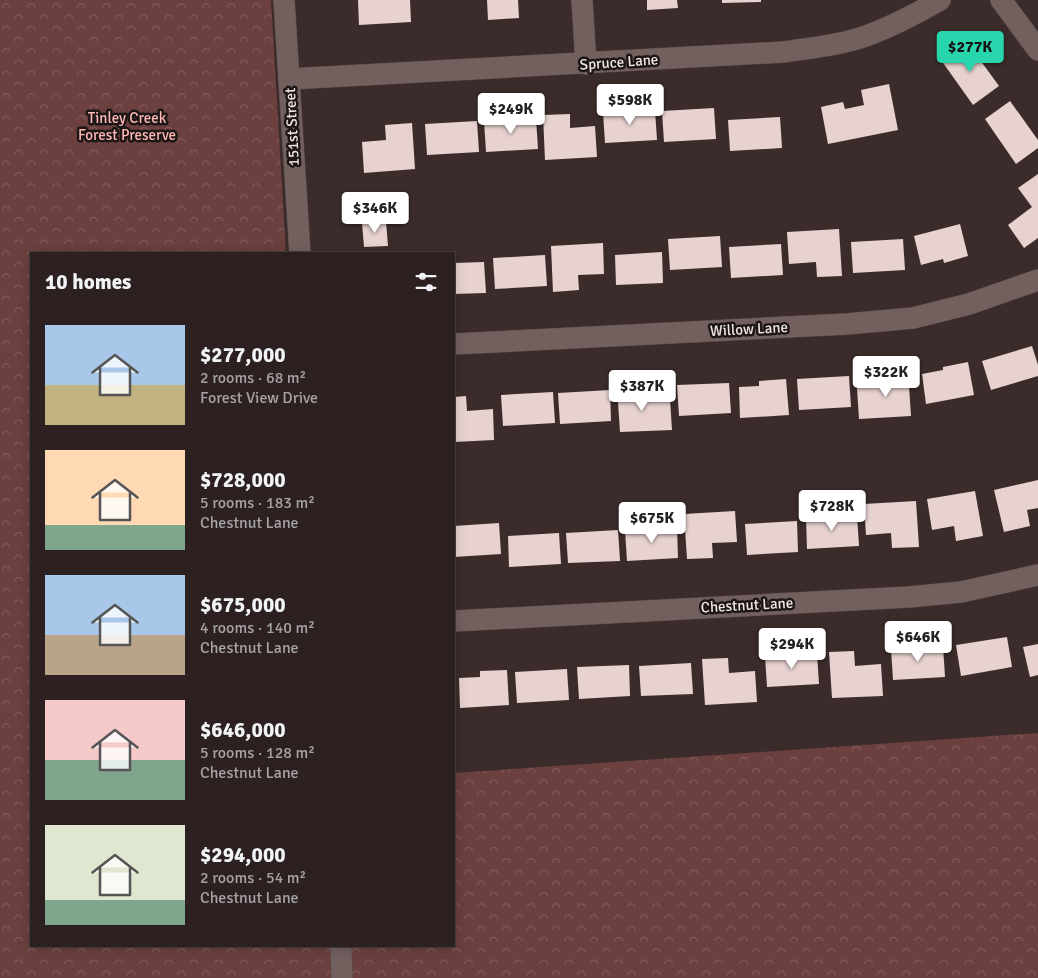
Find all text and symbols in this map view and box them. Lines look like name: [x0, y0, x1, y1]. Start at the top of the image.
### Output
pin: $277K: [935, 30, 1005, 73]
text: $277K: [948, 37, 992, 57]
street label: Spruce Lane: [579, 50, 659, 74]
pin: $598K: [595, 84, 665, 126]
street label: 151st Street: [281, 87, 303, 167]
text: $598K: [608, 90, 652, 110]
pin: $249K: [476, 92, 546, 135]
text: $249K: [489, 99, 533, 119]
park label: Tinley Creek Forest Preserve: [78, 109, 176, 144]
pin: $346K: [340, 192, 410, 234]
text: $346K: [353, 198, 397, 218]
icon: filters: [412, 268, 440, 296]
text: 10 homes: [45, 269, 131, 295]
street label: Willow Lane: [710, 318, 788, 340]
text: $277,000: [200, 342, 286, 368]
icon: home: [85, 345, 145, 405]
pin: $322K: [851, 356, 921, 398]
text: $322K: [864, 362, 908, 382]
text: 2 rooms · 68 m²: [200, 368, 306, 388]
pin: $387K: [607, 370, 677, 412]
text: $387K: [620, 376, 664, 396]
text: Forest View Drive: [200, 388, 318, 408]
text: $728,000: [200, 467, 286, 493]
icon: home: [85, 470, 145, 530]
pin: $728K: [797, 490, 867, 532]
text: 5 rooms · 183 m²: [200, 493, 315, 513]
text: $728K: [810, 496, 854, 516]
pin: $675K: [617, 502, 687, 544]
text: $675K: [630, 508, 674, 528]
text: Chestnut Lane: [200, 513, 299, 533]
text: $675,000: [200, 592, 286, 618]
street label: Chestnut Lane: [700, 594, 794, 616]
icon: home: [85, 595, 145, 655]
text: 4 rooms · 140 m²: [200, 618, 315, 638]
pin: $646K: [883, 620, 953, 663]
text: $646K: [896, 627, 940, 647]
pin: $294K: [757, 628, 827, 670]
text: $294K: [770, 634, 814, 654]
text: Chestnut Lane: [200, 638, 299, 658]
text: $646,000: [200, 717, 286, 743]
icon: home: [85, 720, 145, 780]
text: 5 rooms · 128 m²: [200, 743, 315, 763]
text: Chestnut Lane: [200, 763, 299, 783]
text: $294,000: [200, 842, 286, 868]
icon: home: [85, 845, 145, 905]
text: 2 rooms · 54 m²: [200, 868, 306, 888]
text: Chestnut Lane: [200, 888, 299, 908]

